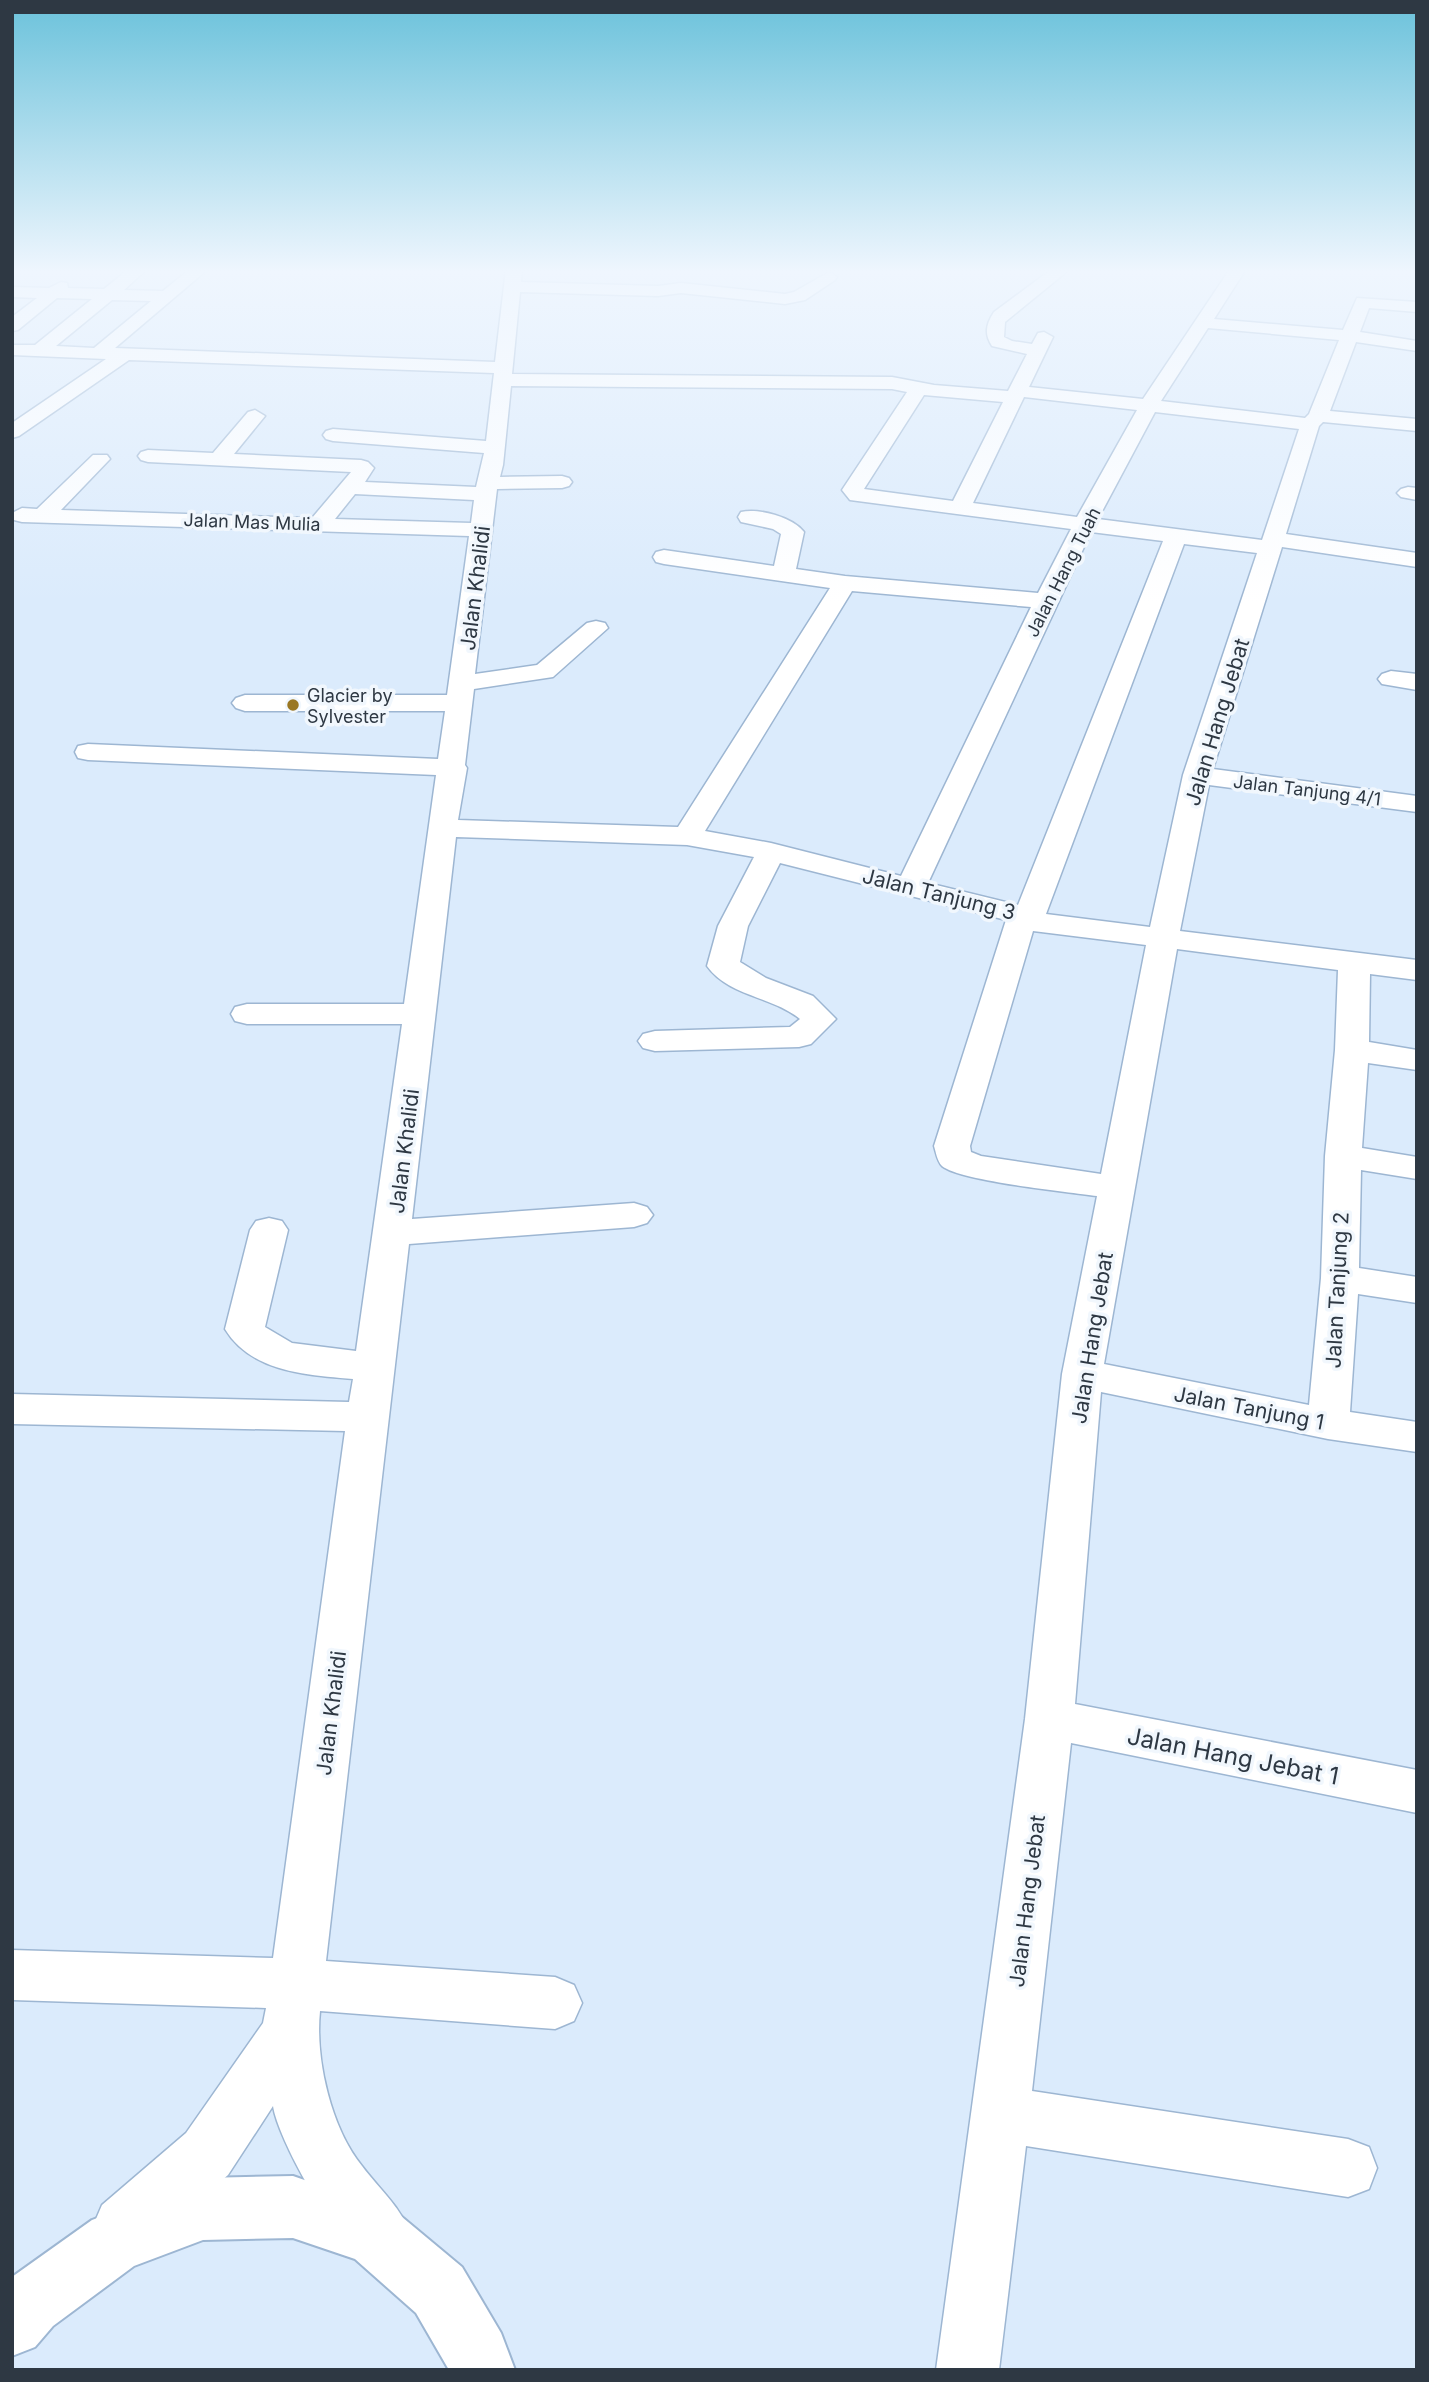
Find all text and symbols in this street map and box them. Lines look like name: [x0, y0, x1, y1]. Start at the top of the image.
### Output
street label: Jalan Hang Tuah: [1021, 504, 1105, 640]
street label: Jalan Mas Mulia: [183, 509, 321, 535]
street label: Jalan Khalidi: [455, 524, 495, 652]
street label: Jalan Hang Jebat: [1180, 635, 1254, 809]
place label: Glacier by Sylvester: [307, 685, 393, 727]
marker: Glacier by Sylvester: [285, 697, 301, 713]
street label: Jalan Tanjung 4/1: [1232, 771, 1382, 809]
street label: Jalan Tanjung 3: [860, 863, 1018, 925]
street label: Jalan Khalidi: [384, 1087, 424, 1215]
street label: Jalan Tanjung 2: [1320, 1211, 1354, 1369]
street label: Jalan Hang Jebat: [1066, 1250, 1118, 1426]
street label: Jalan Tanjung 1: [1172, 1381, 1326, 1435]
street label: Jalan Khalidi: [311, 1649, 351, 1777]
street label: Jalan Hang Jebat 1: [1125, 1721, 1341, 1791]
street label: Jalan Hang Jebat: [1004, 1813, 1050, 1989]

